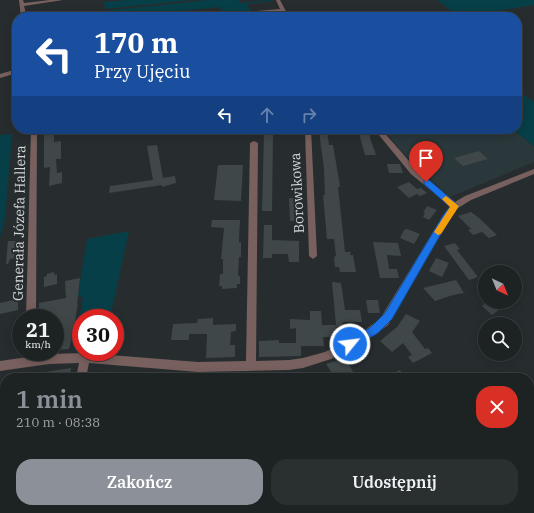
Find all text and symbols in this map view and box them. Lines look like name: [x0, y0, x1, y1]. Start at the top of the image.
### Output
text: 170 m: [94, 24, 178, 61]
icon: left: [28, 28, 80, 80]
text: Przy Ujęciu: [94, 60, 190, 83]
icon: left: [214, 104, 236, 126]
icon: ahead: [256, 104, 278, 126]
icon: right: [298, 104, 320, 126]
pin: [409, 141, 443, 182]
street label: Generała Józefa Hallera: [9, 145, 29, 301]
icon: arrive: [415, 147, 437, 169]
street label: Borowikowa: [286, 152, 308, 234]
north arrow: [478, 265, 522, 309]
map controls: [478, 265, 522, 361]
speed limit sign: 30: [72, 309, 124, 361]
text: 21: [26, 316, 50, 343]
button: search: [478, 317, 522, 361]
position arrow: [329, 323, 371, 365]
text: km/h: [25, 338, 51, 351]
text: 1 min: [16, 383, 83, 415]
button: close: [476, 386, 518, 428]
text: 210 m · 08:38: [16, 414, 100, 431]
button: Zakończ: [16, 459, 263, 505]
button: Udostępnij: [271, 459, 518, 505]

